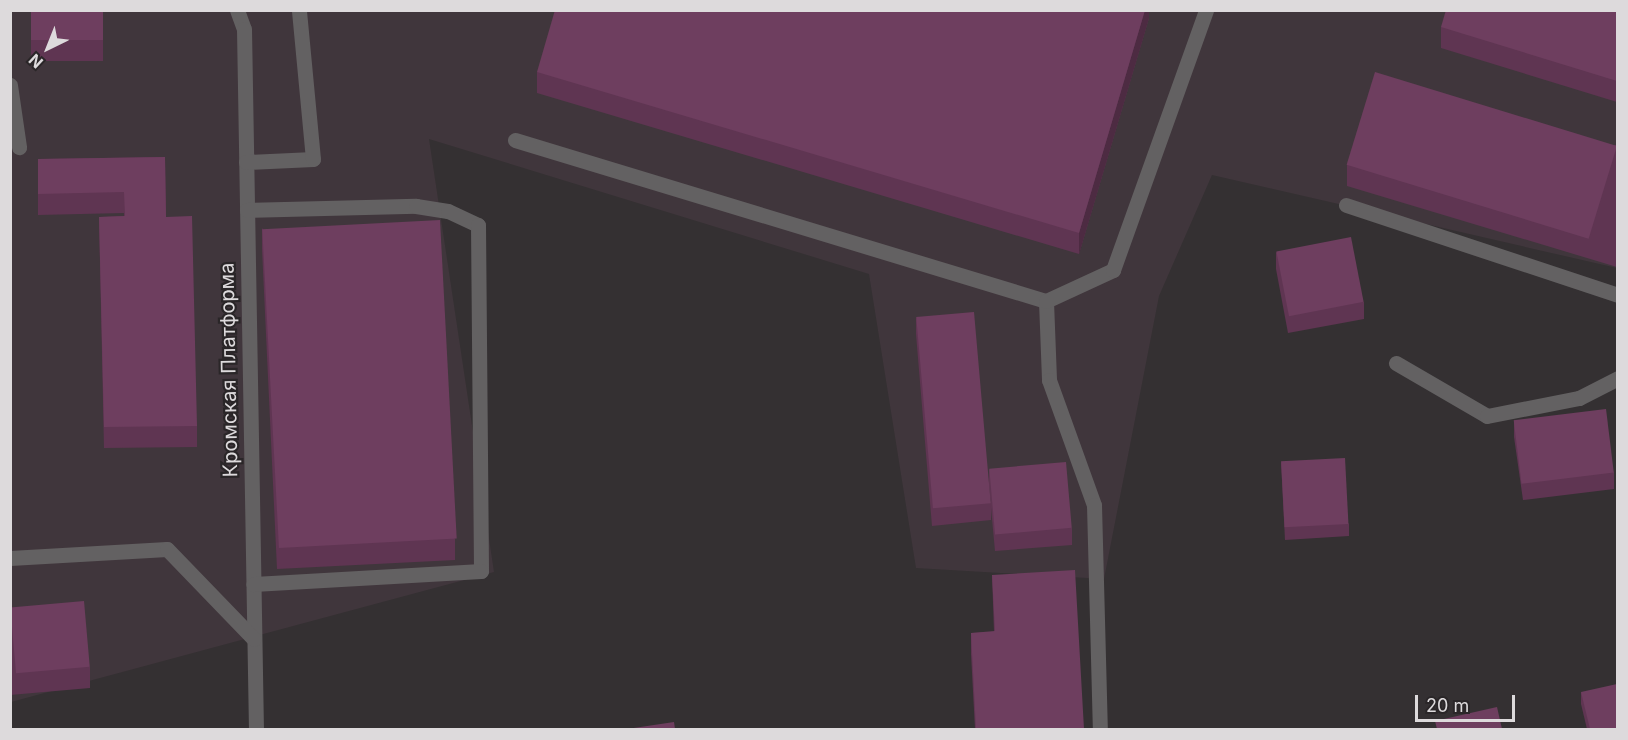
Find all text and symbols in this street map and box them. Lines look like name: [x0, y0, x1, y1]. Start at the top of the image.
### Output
north arrow: [18, 18, 78, 78]
text: N: [24, 50, 47, 73]
street label: Кромская Платформа: [215, 263, 243, 477]
scale bar: [1418, 683, 1518, 721]
text: 20 m: [1426, 695, 1469, 716]

